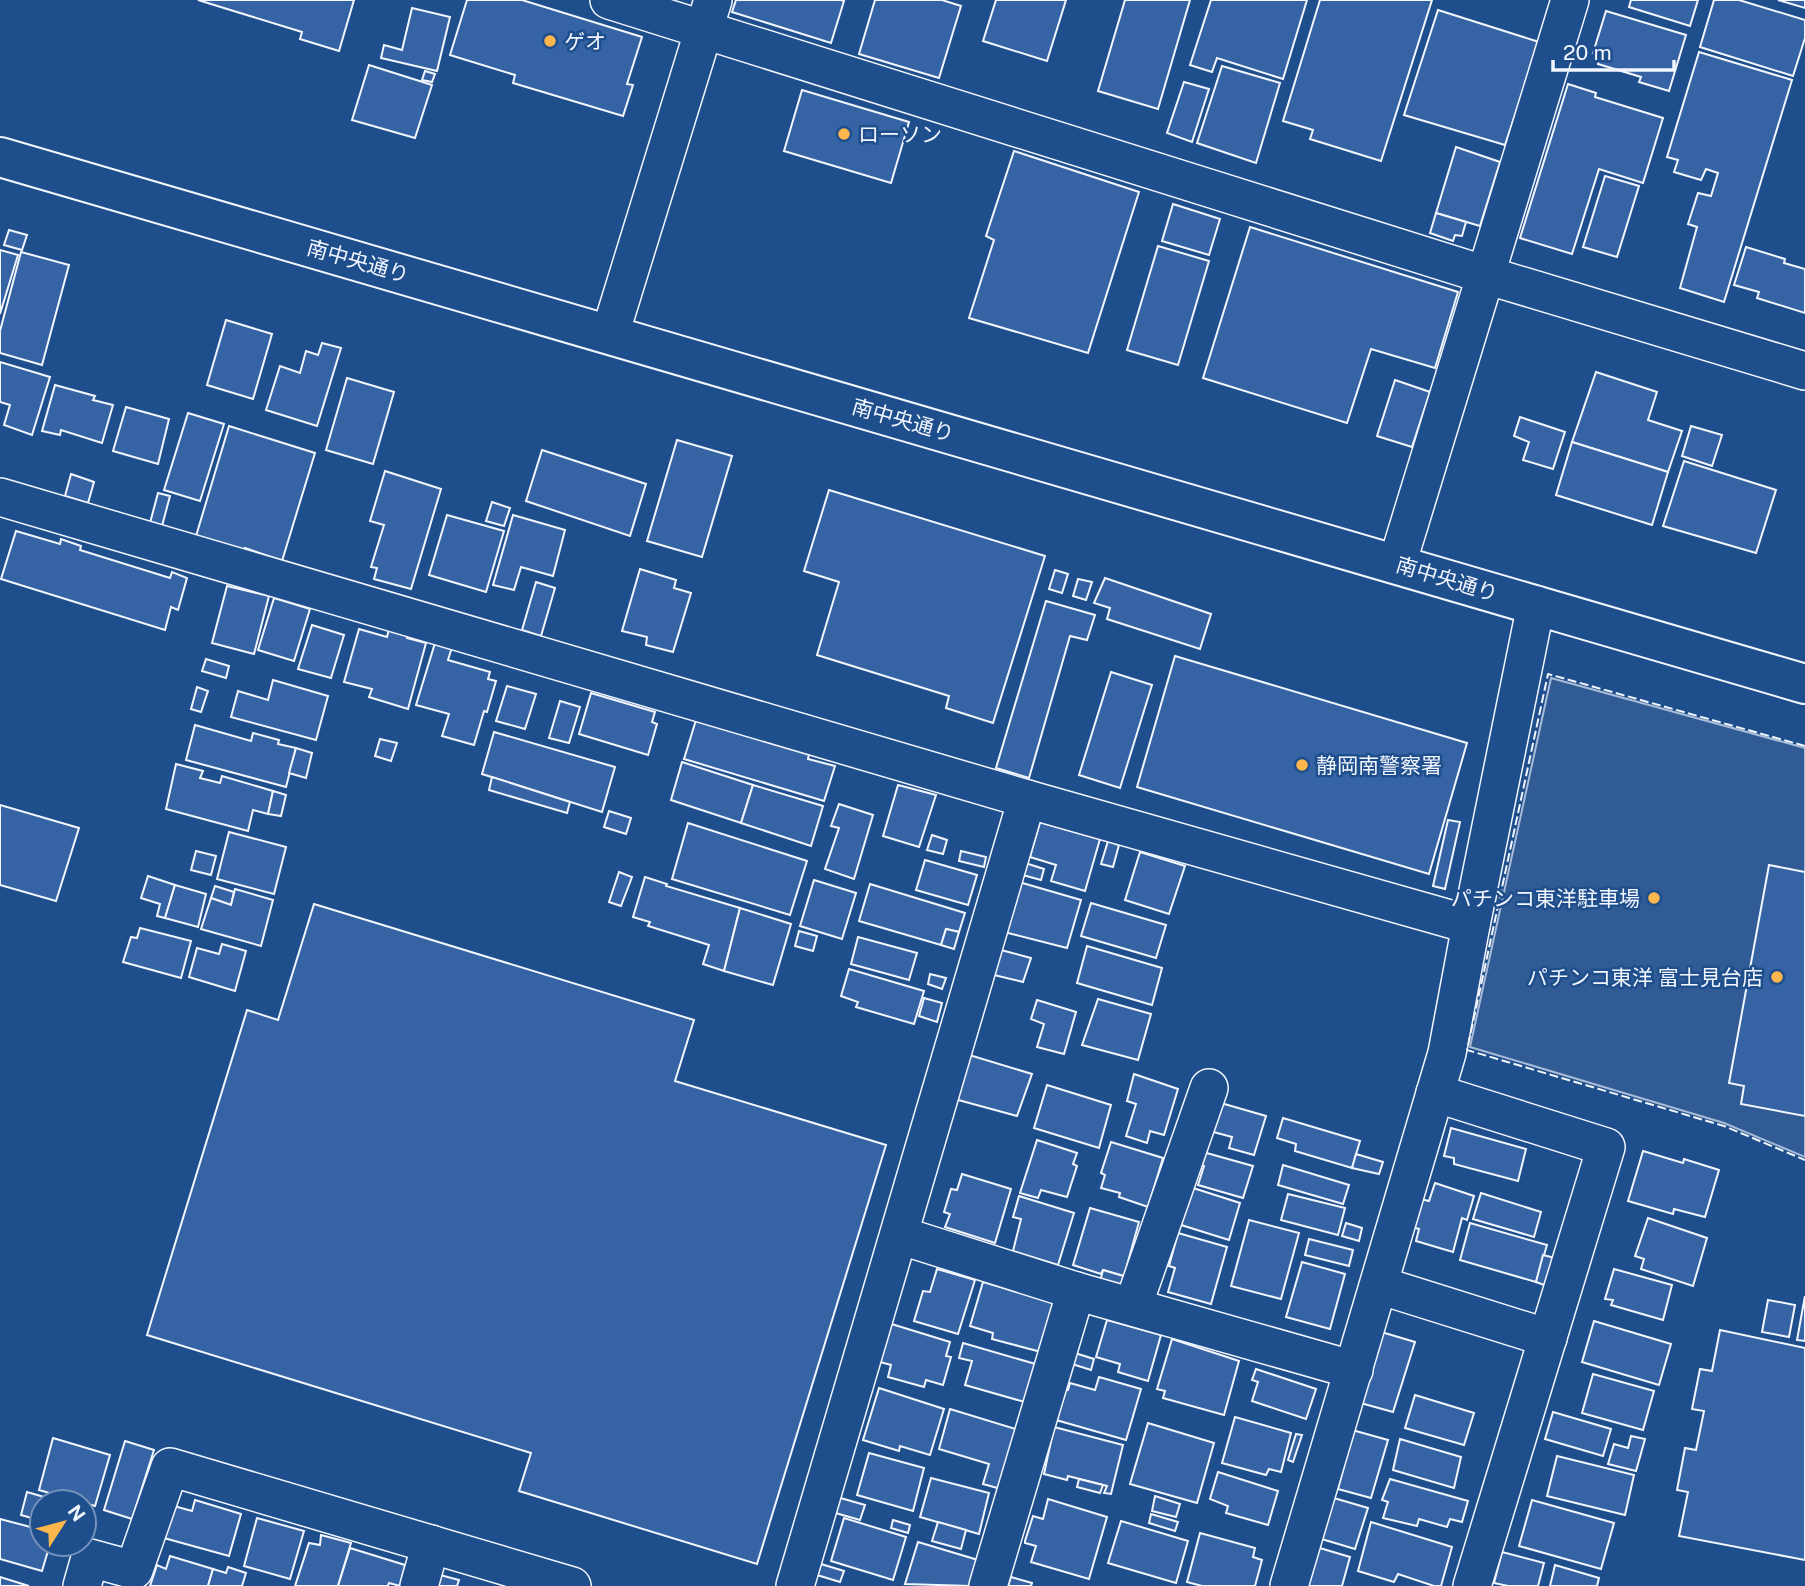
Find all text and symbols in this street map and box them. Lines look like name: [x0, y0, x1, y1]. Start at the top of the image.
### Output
scale bar: [1553, 28, 1674, 72]
place label: ゲオ: [564, 29, 606, 54]
marker: ゲオ: [542, 33, 558, 49]
text: 20 m: [1563, 40, 1612, 65]
place label: ローソン: [858, 122, 942, 147]
marker: ローソン: [836, 126, 852, 142]
street label: 南中央通り: [304, 235, 412, 287]
street label: 南中央通り: [849, 394, 957, 446]
street label: 南中央通り: [1393, 552, 1501, 606]
place label: 静岡南警察署: [1316, 753, 1442, 778]
marker: 静岡南警察署: [1294, 757, 1310, 773]
place label: パチンコ東洋駐車場: [1451, 886, 1640, 911]
marker: パチンコ東洋駐車場: [1646, 890, 1662, 906]
place label: パチンコ東洋 富士見台店: [1527, 965, 1763, 990]
marker: パチンコ東洋 富士見台店: [1769, 969, 1785, 985]
north arrow: [28, 1488, 98, 1558]
text: N: [63, 1501, 90, 1525]

